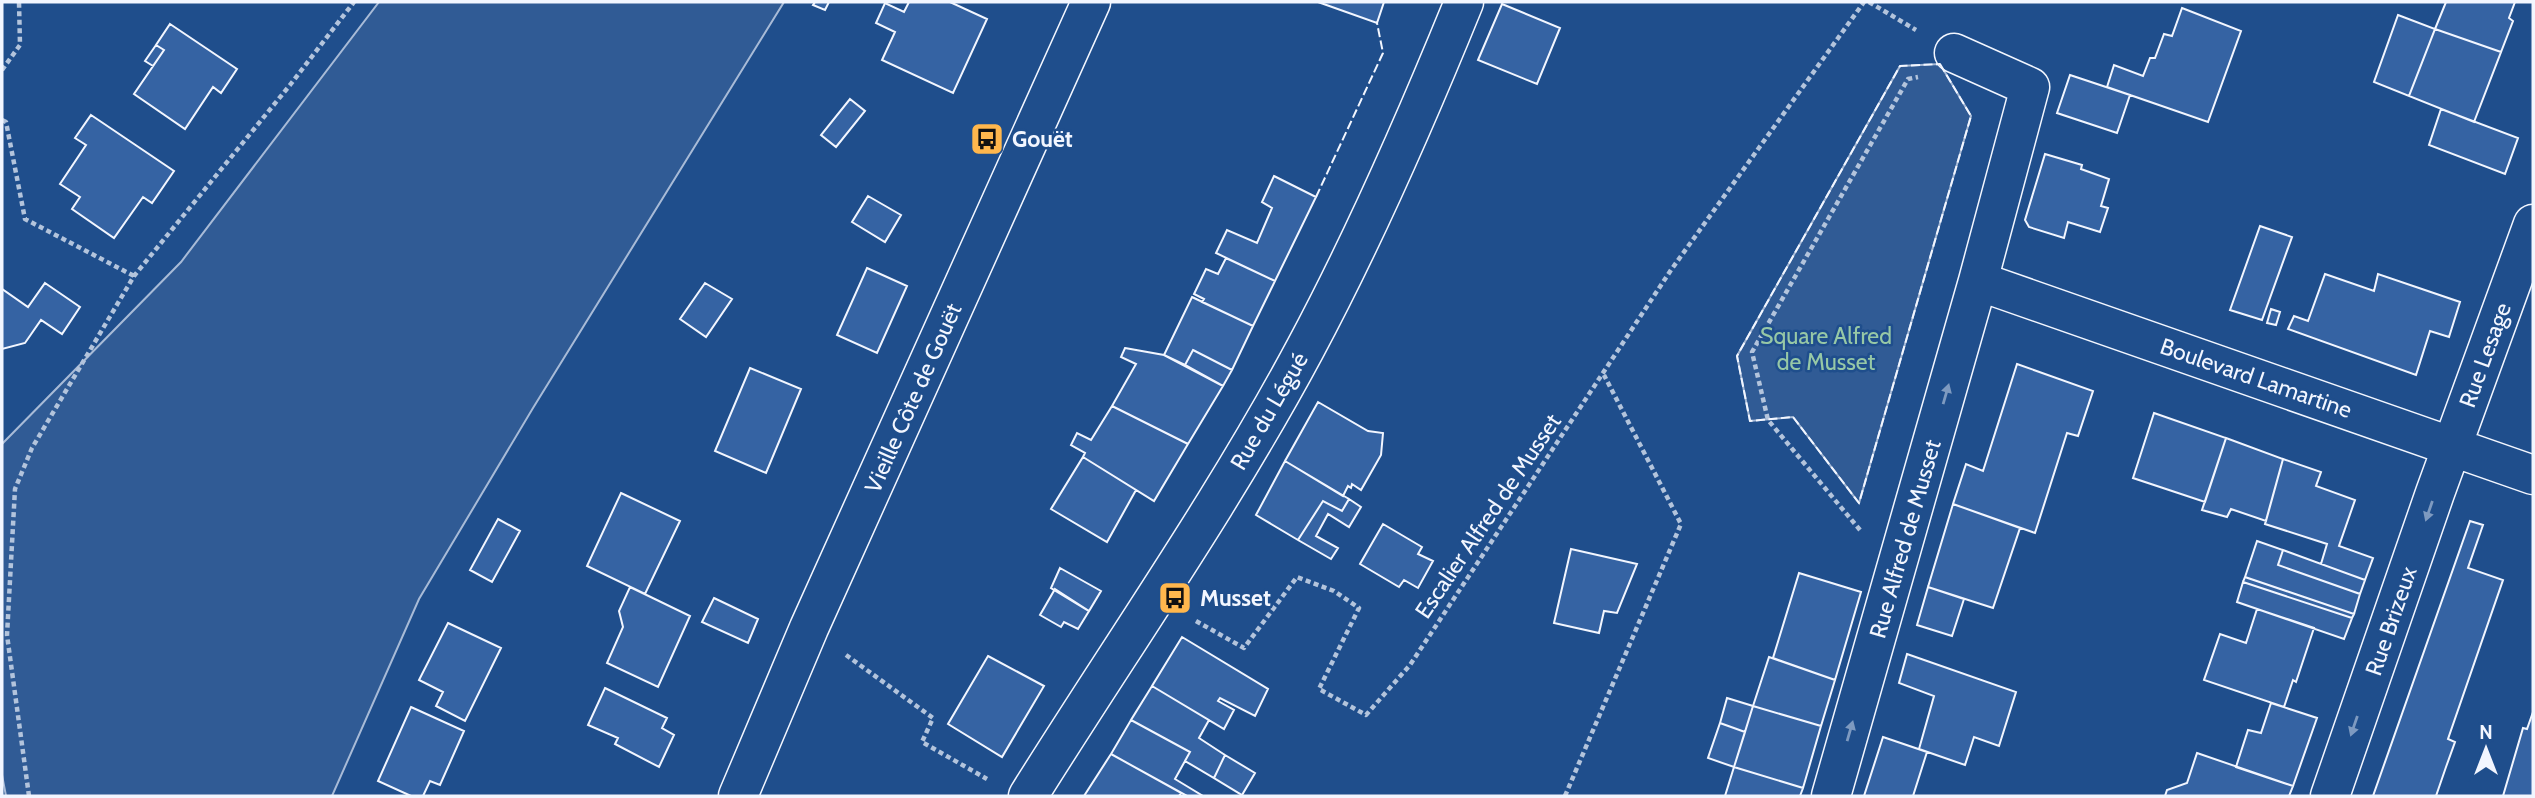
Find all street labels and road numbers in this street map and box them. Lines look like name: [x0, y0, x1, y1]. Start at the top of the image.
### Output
street label: Vieille Côte de Gouët: [859, 299, 967, 497]
street label: Rue Lesage: [2453, 299, 2517, 411]
street label: Boulevard Lamartine: [2156, 332, 2356, 424]
street label: Rue du Légué: [1224, 347, 1314, 475]
street label: Escalier Alfred de Musset: [1409, 408, 1567, 624]
street label: Rue Alfred de Musset: [1863, 436, 1947, 641]
street label: Rue Brizeux: [2359, 563, 2423, 679]

